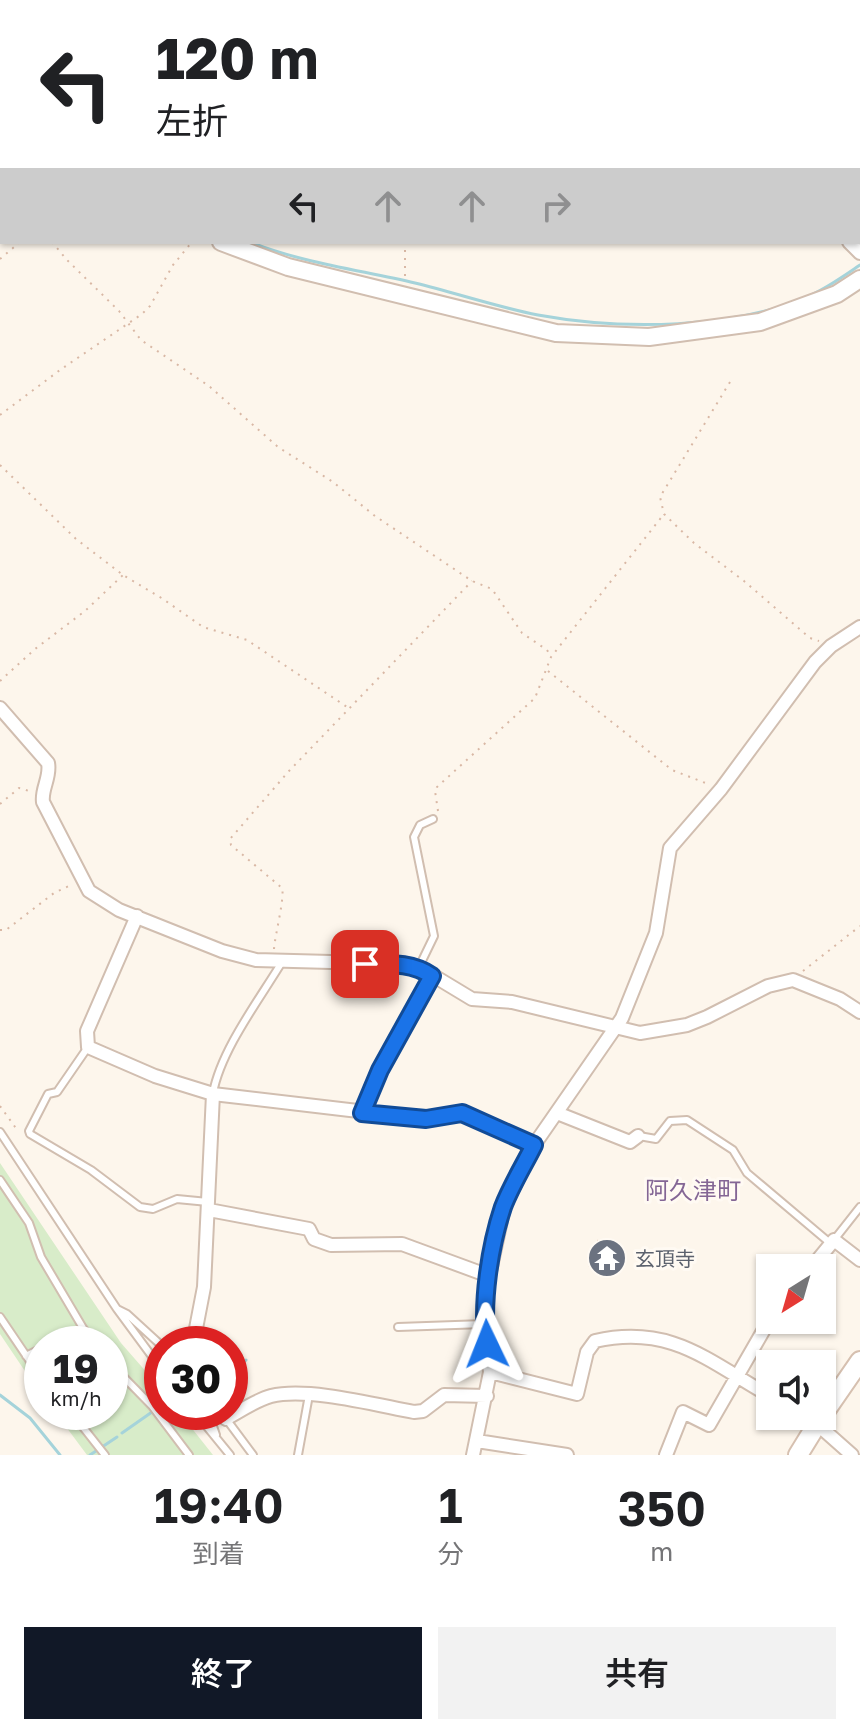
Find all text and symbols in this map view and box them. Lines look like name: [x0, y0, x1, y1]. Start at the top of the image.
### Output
text: 120 m: [156, 24, 318, 91]
icon: left: [24, 32, 128, 136]
text: 左折: [156, 99, 228, 142]
icon: left: [282, 184, 326, 228]
icon: ahead: [366, 184, 410, 228]
icon: ahead: [450, 184, 494, 228]
icon: right: [534, 184, 578, 228]
pin: [331, 930, 399, 998]
icon: arrive: [343, 942, 387, 986]
district label: 阿久津町: [645, 1175, 741, 1204]
temple icon: 玄頂寺: [586, 1237, 628, 1279]
place label: 玄頂寺: [635, 1246, 695, 1270]
north arrow: [756, 1254, 836, 1334]
map controls: [756, 1254, 836, 1430]
position arrow: [445, 1302, 529, 1386]
speed limit sign: 30: [144, 1326, 248, 1430]
text: 19: [53, 1344, 99, 1392]
button: sound: [756, 1350, 836, 1430]
text: km/h: [51, 1386, 101, 1410]
text: 19:40: [154, 1476, 284, 1534]
text: 1: [439, 1476, 463, 1534]
text: 350: [618, 1479, 706, 1537]
text: m: [650, 1536, 673, 1567]
text: 到着: [193, 1538, 245, 1569]
text: 分: [438, 1538, 464, 1569]
button: 終了: [24, 1627, 422, 1719]
button: 共有: [438, 1627, 836, 1719]

